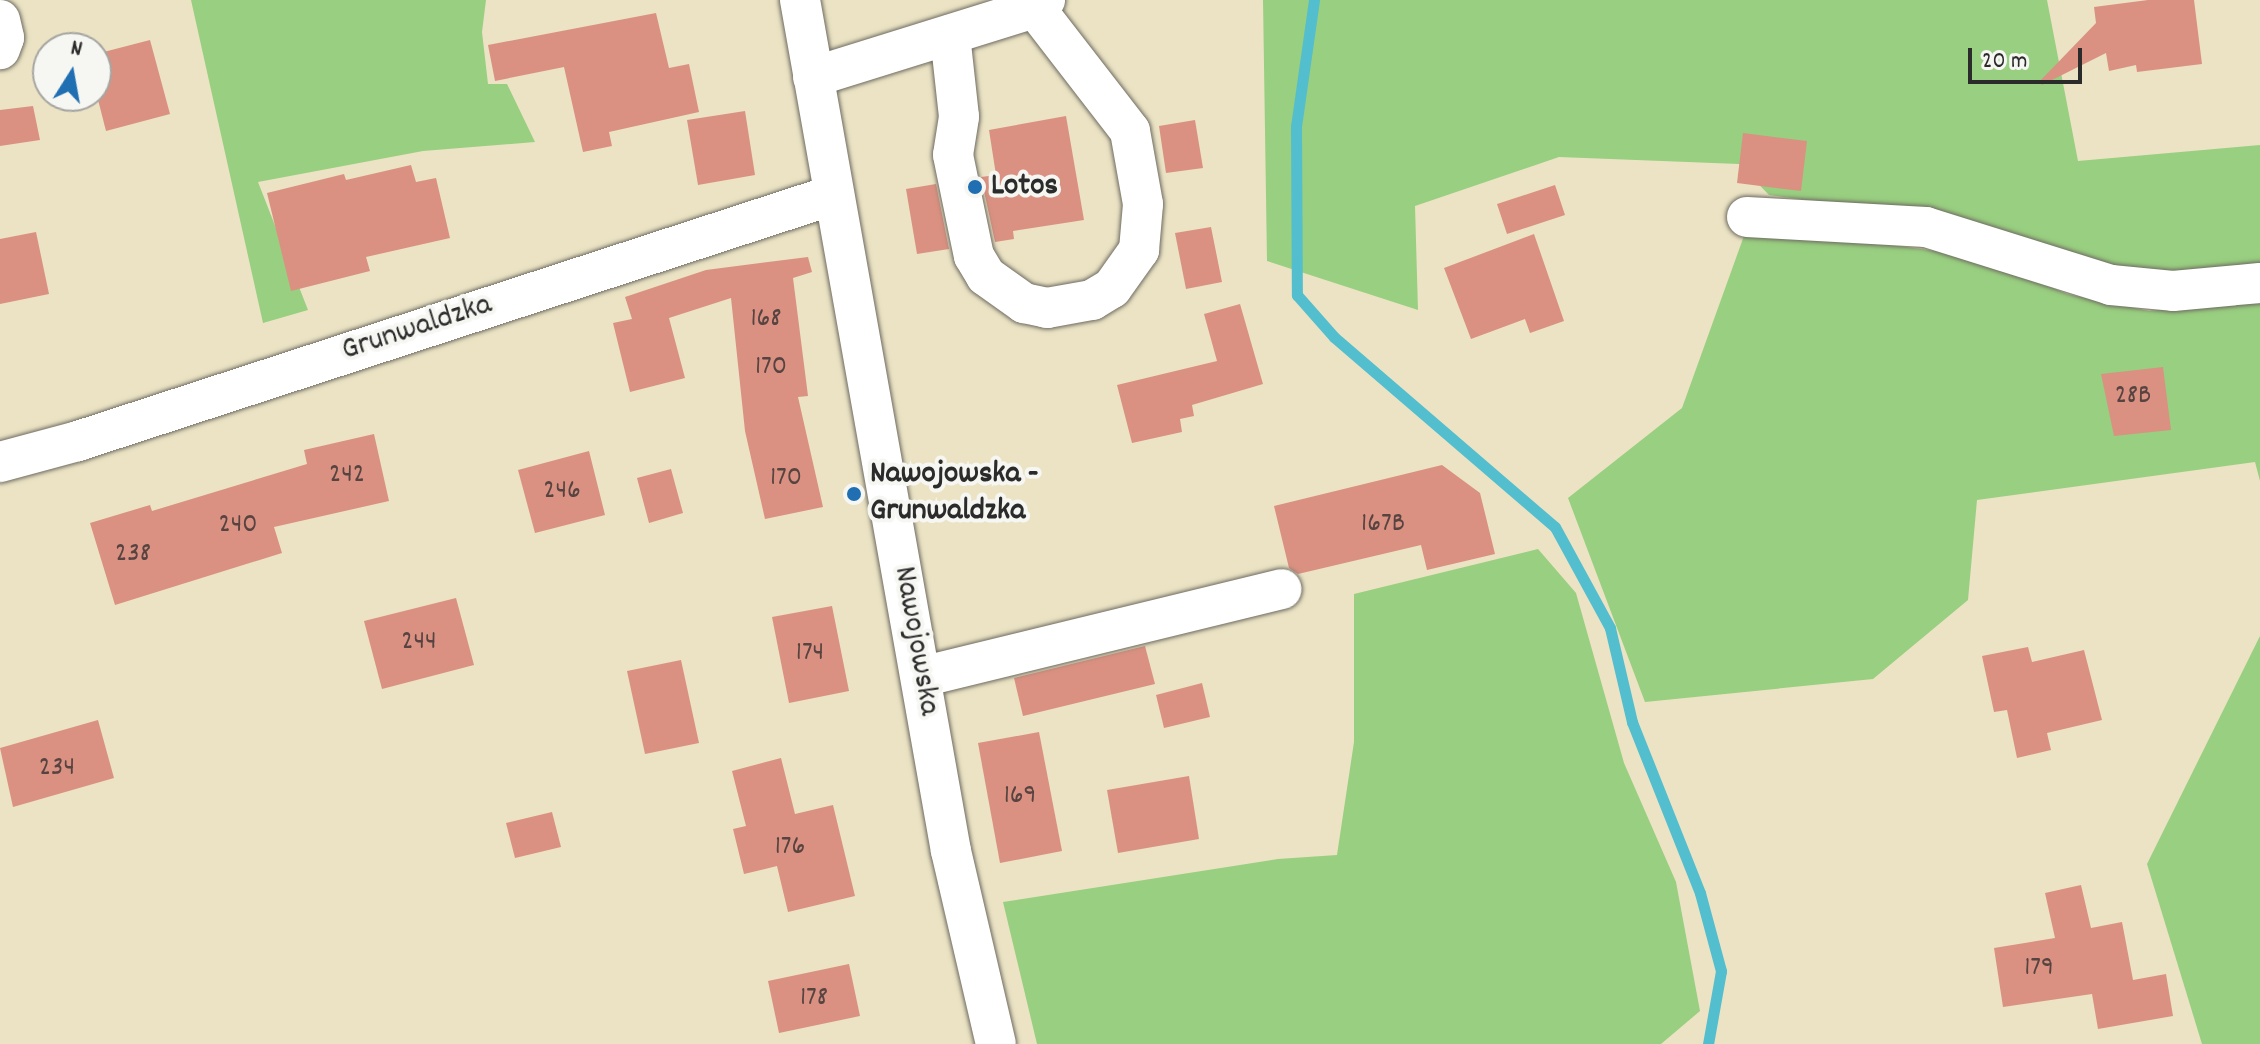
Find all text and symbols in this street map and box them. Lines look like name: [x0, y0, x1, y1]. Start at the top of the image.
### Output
north arrow: [32, 32, 112, 112]
scale bar: [1972, 32, 2086, 82]
text: N: [68, 34, 85, 66]
text: 20 m: [1982, 45, 2028, 79]
place label: Lotos: [991, 168, 1058, 206]
marker: Lotos: [966, 178, 984, 196]
street label: Grunwaldzka: [337, 287, 497, 371]
house number: 168: [750, 303, 782, 337]
house number: 170: [755, 351, 787, 385]
house number: 28B: [2115, 380, 2151, 414]
place label: Nawojowska - Grunwaldzka: [870, 457, 1039, 532]
house number: 242: [329, 459, 365, 493]
house number: 170: [770, 462, 802, 496]
house number: 246: [543, 475, 581, 509]
marker: Nawojowska - Grunwaldzka: [845, 485, 863, 503]
house number: 167B: [1361, 508, 1405, 542]
house number: 240: [218, 509, 258, 543]
house number: 238: [115, 538, 151, 572]
street label: Nawojowska: [883, 564, 947, 718]
house number: 244: [401, 626, 437, 660]
house number: 174: [796, 637, 824, 671]
house number: 234: [39, 752, 75, 786]
house number: 169: [1004, 780, 1036, 814]
house number: 176: [775, 831, 805, 865]
house number: 179: [2024, 952, 2054, 986]
house number: 178: [800, 982, 828, 1016]

